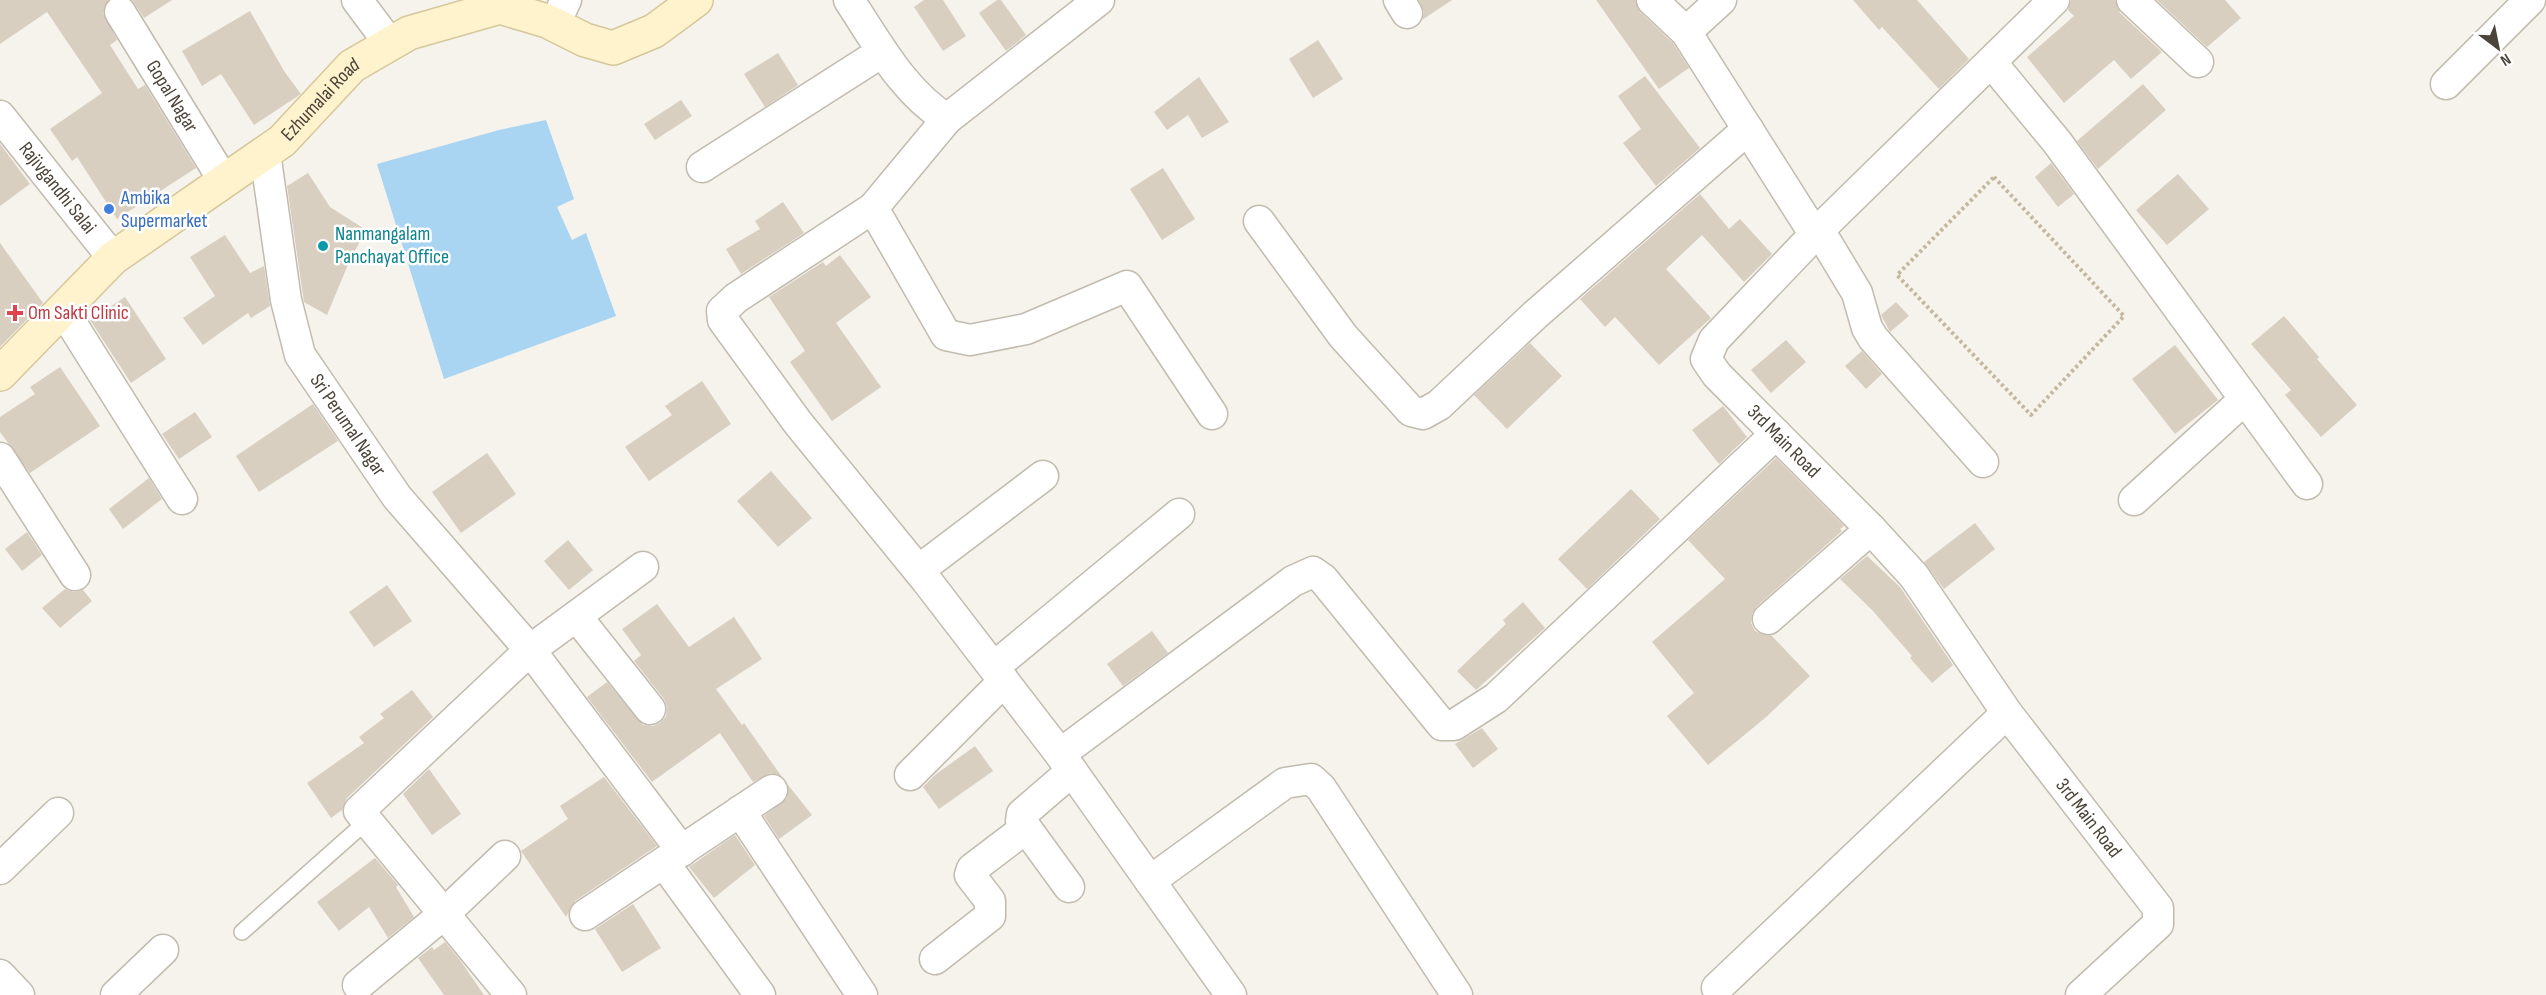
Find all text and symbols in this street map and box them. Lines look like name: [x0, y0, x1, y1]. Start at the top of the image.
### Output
north arrow: [2468, 18, 2528, 78]
text: N: [2496, 49, 2514, 70]
street label: Ezhumalai Road: [276, 52, 363, 146]
street label: Gopal Nagar: [141, 56, 203, 137]
street label: Rajivgandhi Salai: [13, 137, 101, 239]
place label: Ambika Supermarket: [120, 186, 208, 233]
marker: Ambika Supermarket: [102, 202, 116, 216]
place label: Nanmangalam Panchayat Office: [335, 222, 449, 269]
marker: Nanmangalam Panchayat Office: [316, 239, 330, 253]
place label: Om Sakti Clinic: [28, 301, 129, 325]
marker: Om Sakti Clinic: [6, 304, 24, 322]
street label: Sri Perumal Nagar: [304, 369, 391, 481]
street label: 3rd Main Road: [1742, 400, 1825, 483]
street label: 3rd Main Road: [2050, 774, 2127, 863]

